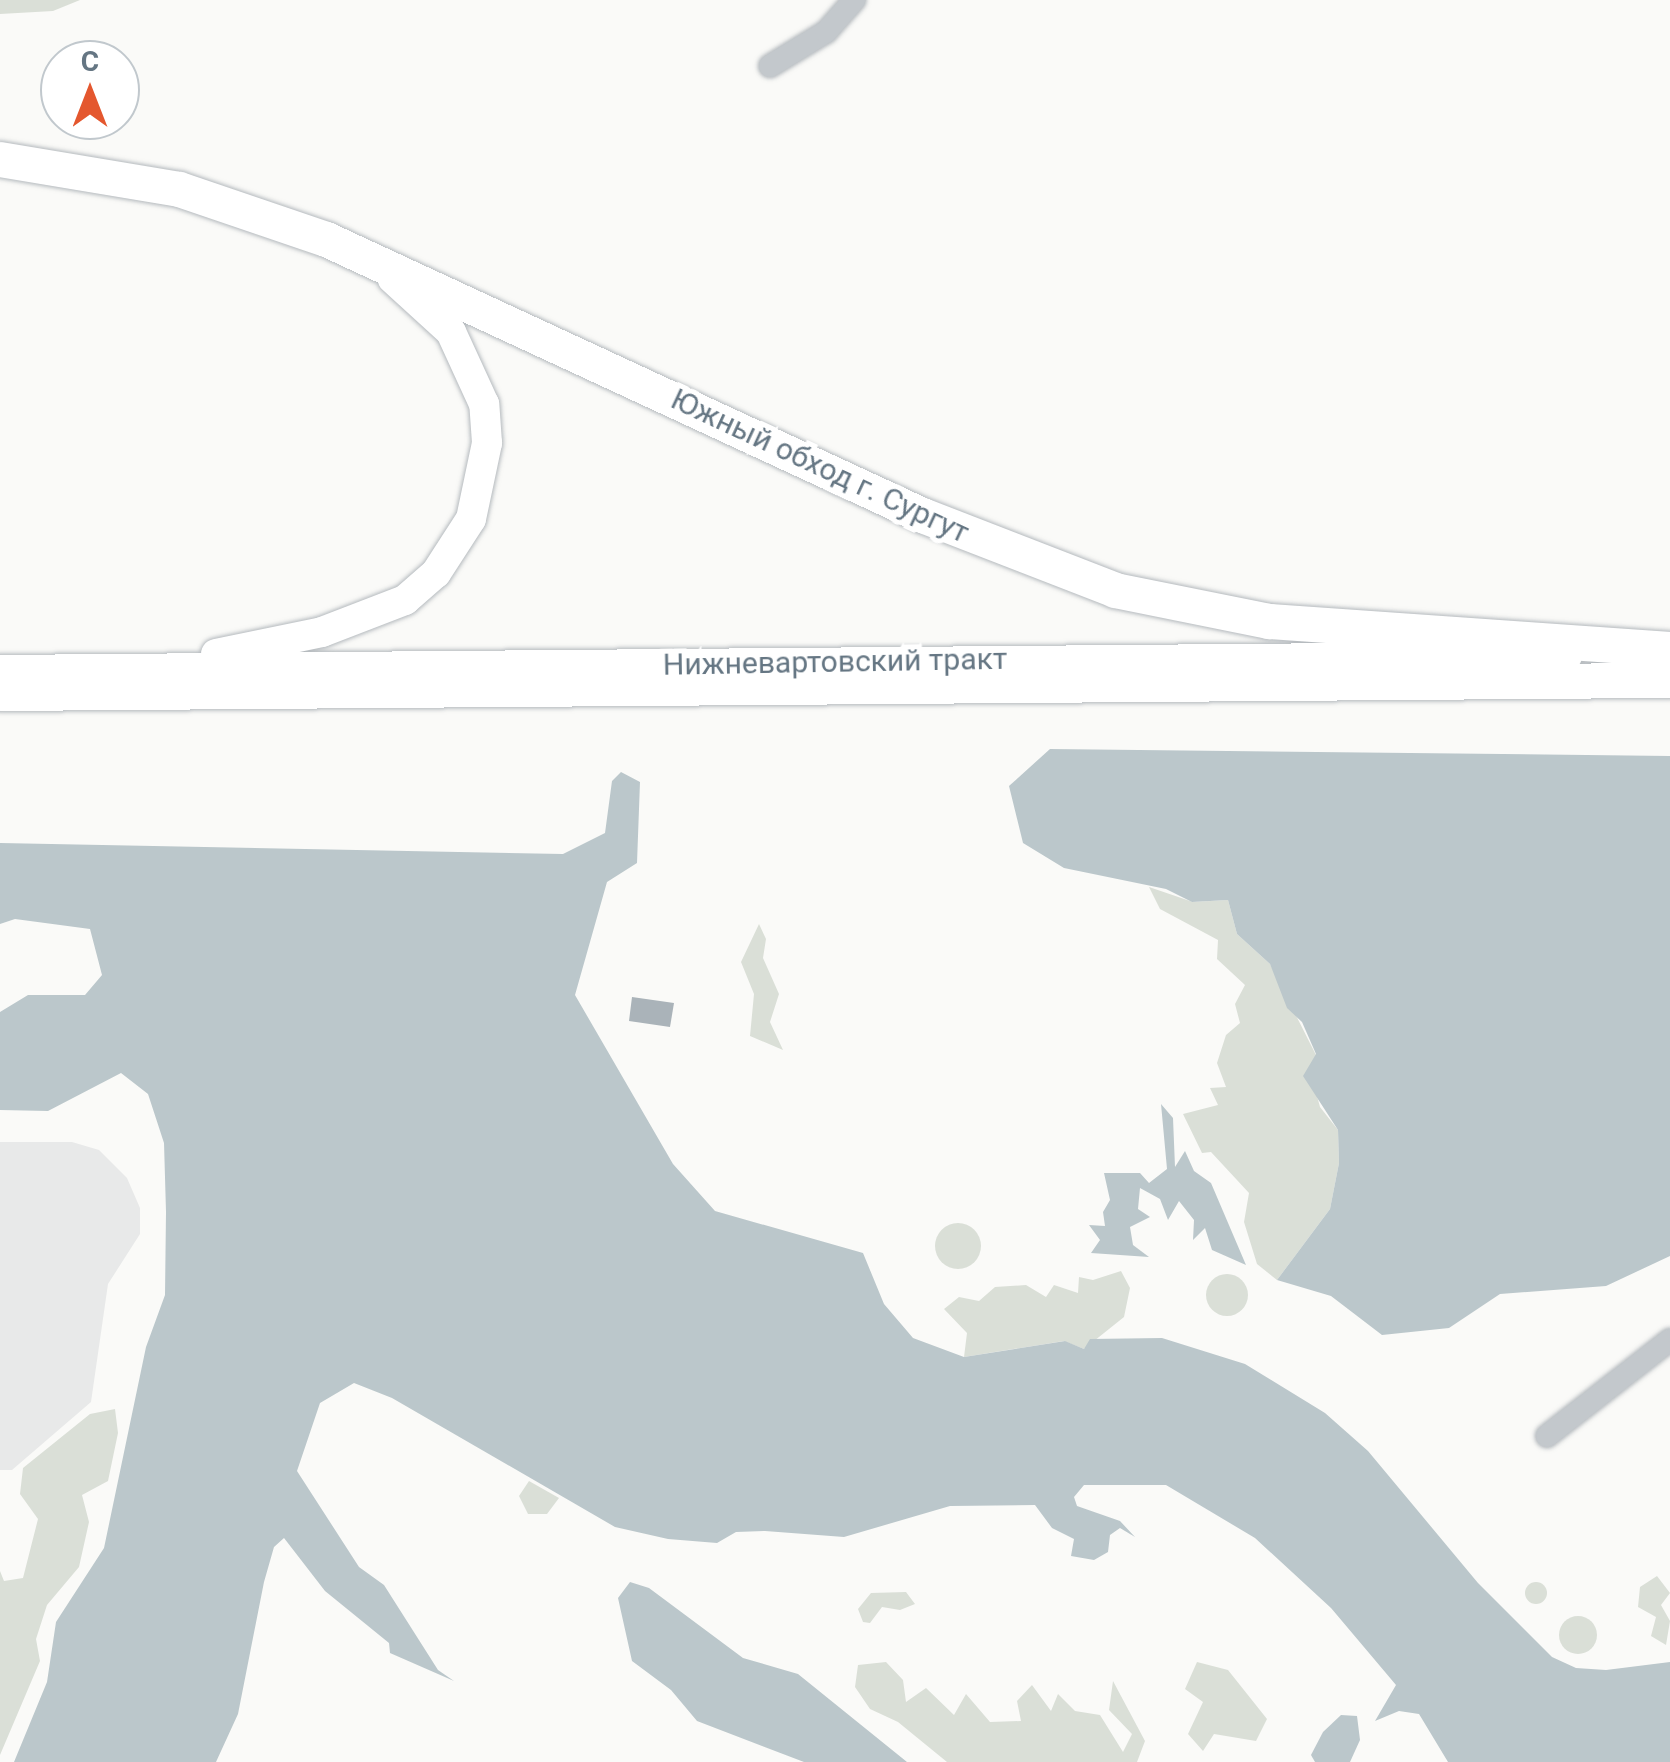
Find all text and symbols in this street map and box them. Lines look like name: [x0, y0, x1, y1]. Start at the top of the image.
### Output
north arrow: [40, 40, 140, 140]
text: С: [81, 45, 99, 78]
street label: Южный обход г. Сургут: [665, 381, 975, 551]
street label: Нижневартовский тракт: [663, 641, 1007, 683]

